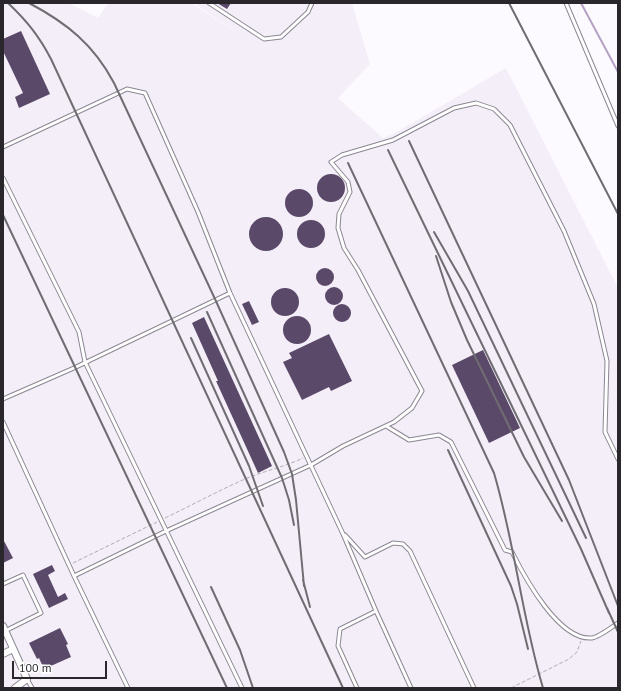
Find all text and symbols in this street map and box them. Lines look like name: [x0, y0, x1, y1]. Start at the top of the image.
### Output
scale bar: [14, 653, 109, 679]
text: 100 m: [19, 660, 52, 675]

